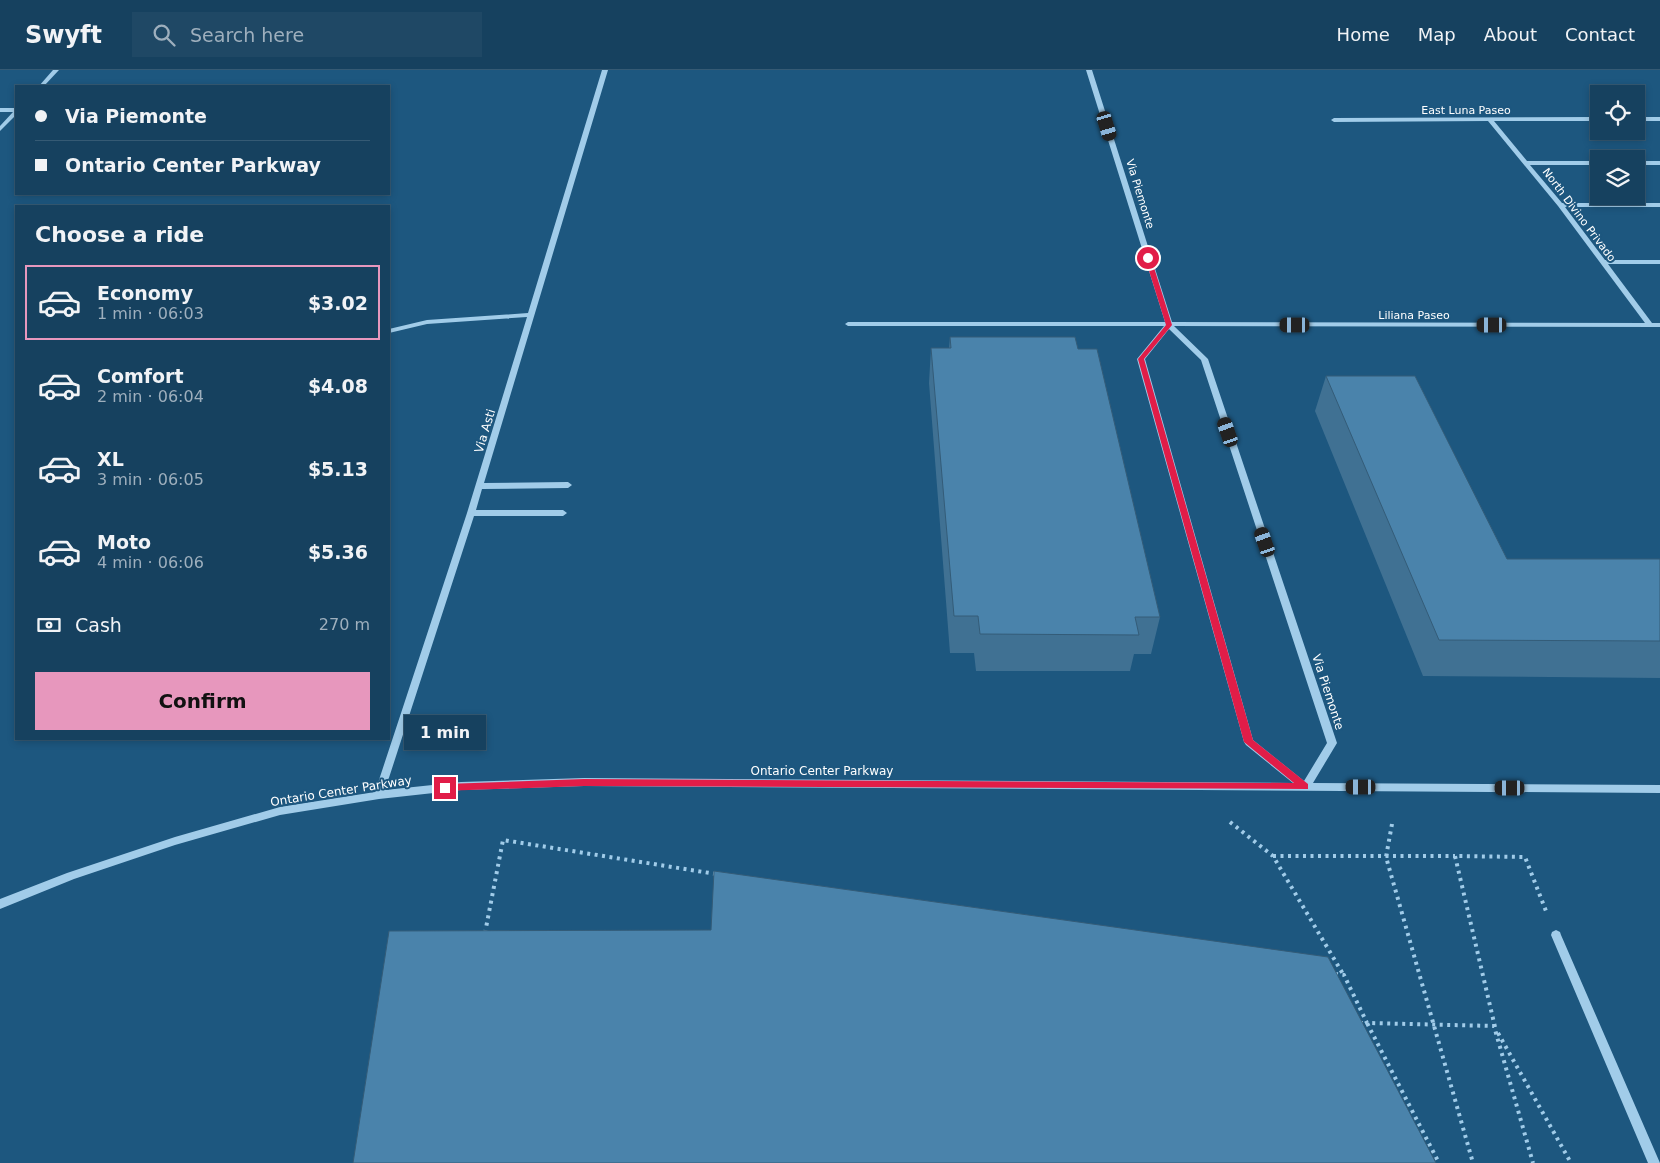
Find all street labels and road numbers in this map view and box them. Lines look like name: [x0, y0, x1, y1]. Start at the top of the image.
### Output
street label: East Luna Paseo: [1421, 104, 1511, 117]
street label: Via Piemonte: [1123, 158, 1157, 231]
street label: North Divino Privado: [1540, 166, 1619, 264]
street label: Liliana Paseo: [1378, 309, 1450, 322]
street label: Via Asti: [472, 407, 498, 455]
street label: Via Piemonte: [1309, 652, 1347, 732]
street label: Ontario Center Parkway: [751, 764, 893, 778]
street label: Ontario Center Parkway: [269, 773, 413, 809]

